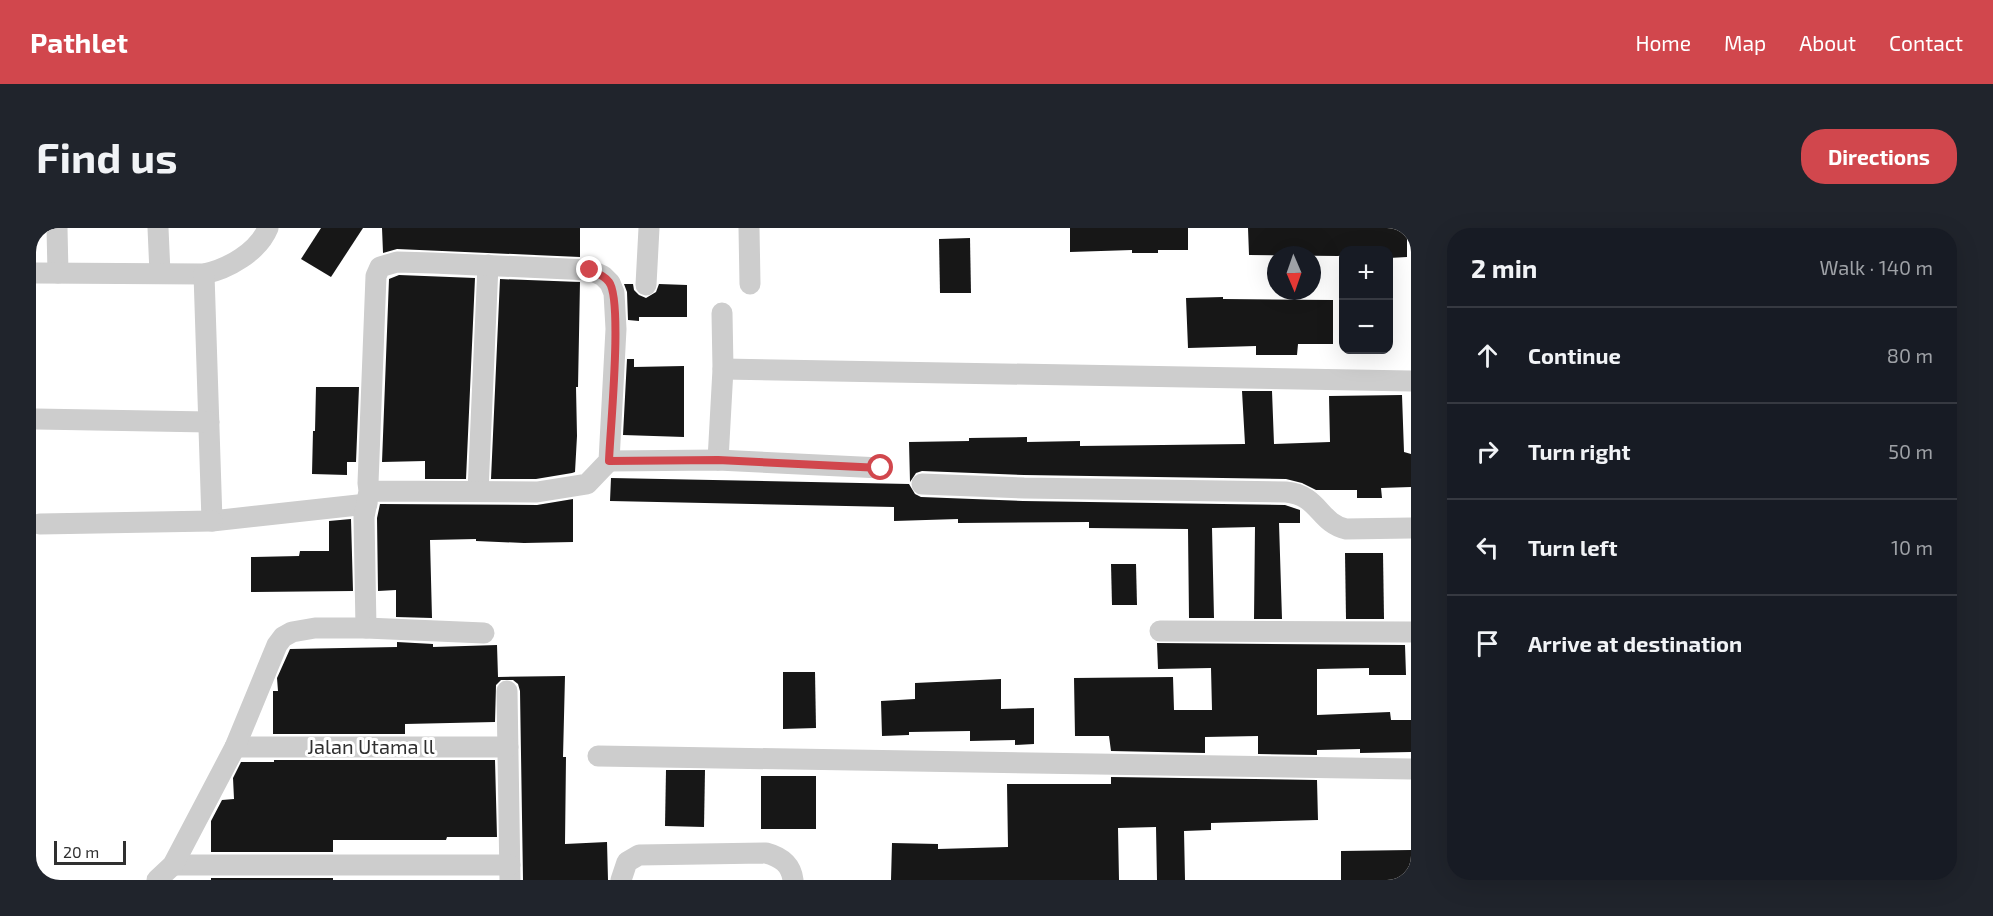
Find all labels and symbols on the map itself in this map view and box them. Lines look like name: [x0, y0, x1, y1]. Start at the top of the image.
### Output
north arrow: [1267, 246, 1321, 300]
route end: [576, 256, 602, 282]
route start: [867, 454, 893, 480]
street label: Jalan Utama ll: [307, 734, 435, 758]
scale bar: [54, 838, 126, 866]

